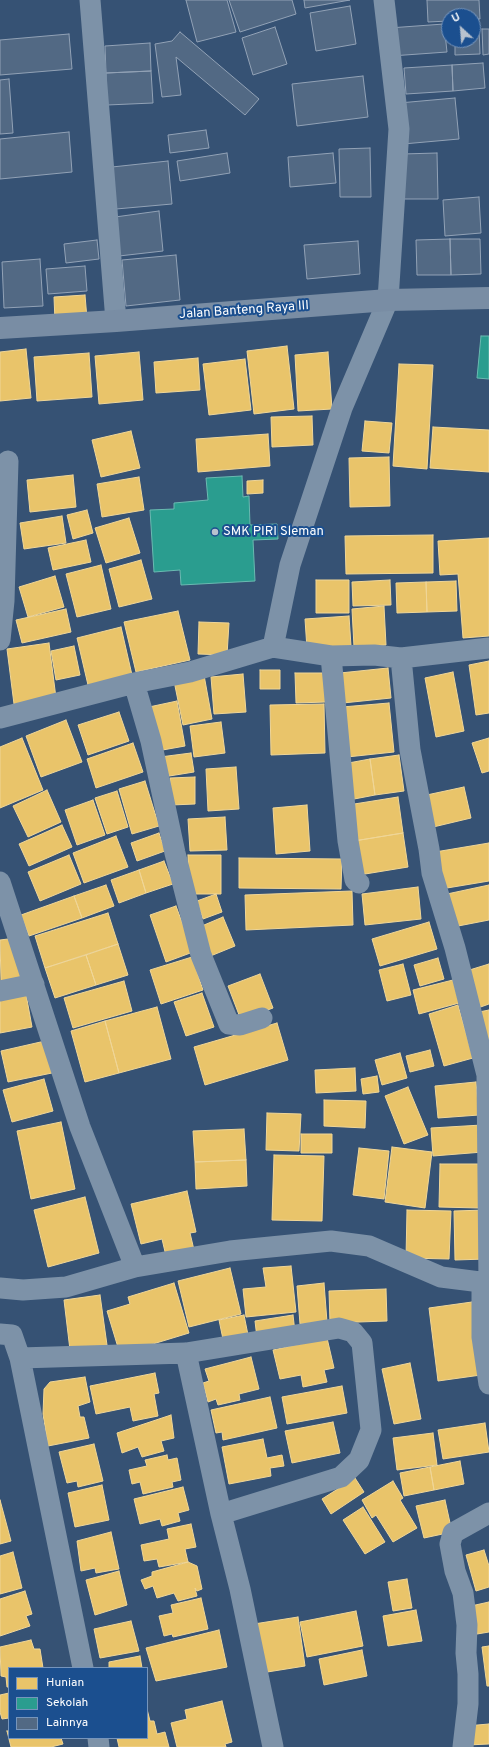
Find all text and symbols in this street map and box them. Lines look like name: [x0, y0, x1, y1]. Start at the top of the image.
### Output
north arrow: [441, 8, 481, 48]
text: U: [450, 10, 463, 26]
street label: Jalan Banteng Raya III: [179, 299, 309, 323]
place label: SMK PIRI Sleman: [223, 524, 324, 540]
marker: SMK PIRI Sleman: [210, 527, 220, 537]
legend: [8, 1667, 148, 1739]
text: Hunian: [46, 1675, 84, 1691]
text: Sekolah: [46, 1695, 88, 1711]
text: Lainnya: [46, 1715, 88, 1731]

